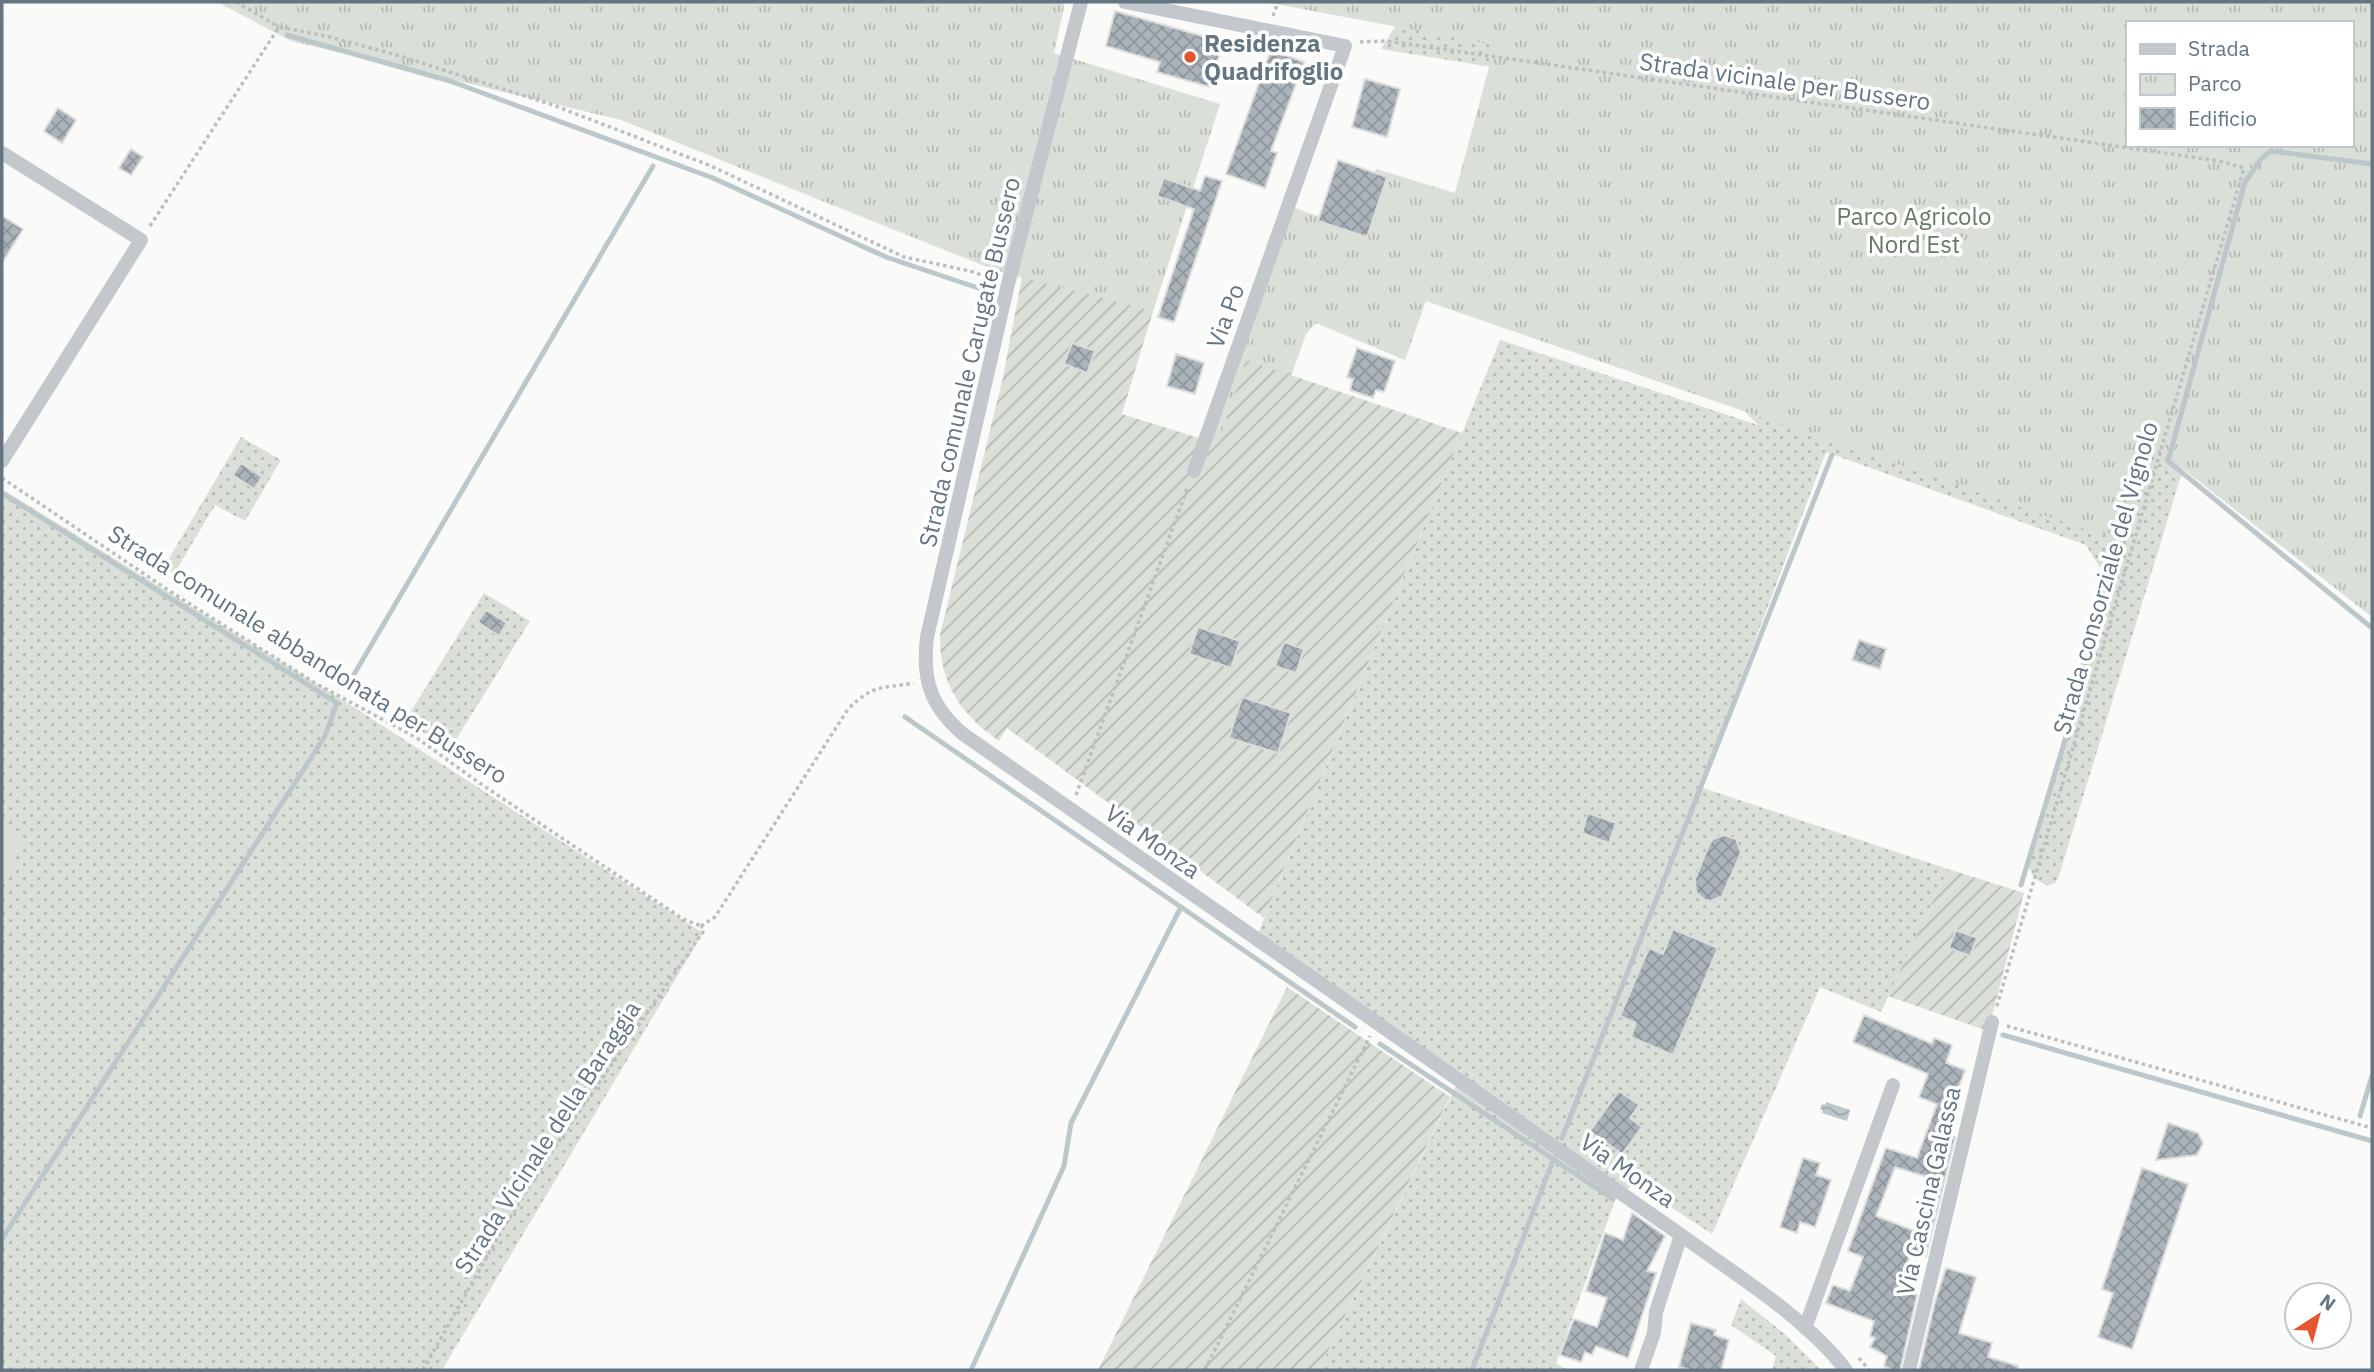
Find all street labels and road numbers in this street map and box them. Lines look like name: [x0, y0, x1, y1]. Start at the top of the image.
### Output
street label: Strada vicinale per Bussero: [1637, 45, 1933, 117]
street label: Strada comunale Carugate Bussero: [911, 174, 1027, 550]
street label: Via Po: [1199, 279, 1251, 353]
street label: Strada consorziale del Vignolo: [2045, 418, 2165, 738]
street label: Strada comunale abbandonata per Bussero: [102, 517, 514, 791]
street label: Via Monza: [1099, 796, 1207, 886]
street label: Strada Vicinale della Baraggia: [447, 994, 648, 1280]
street label: Via Cascina Galassa: [1888, 1083, 1968, 1299]
street label: Via Monza: [1574, 1125, 1682, 1215]

